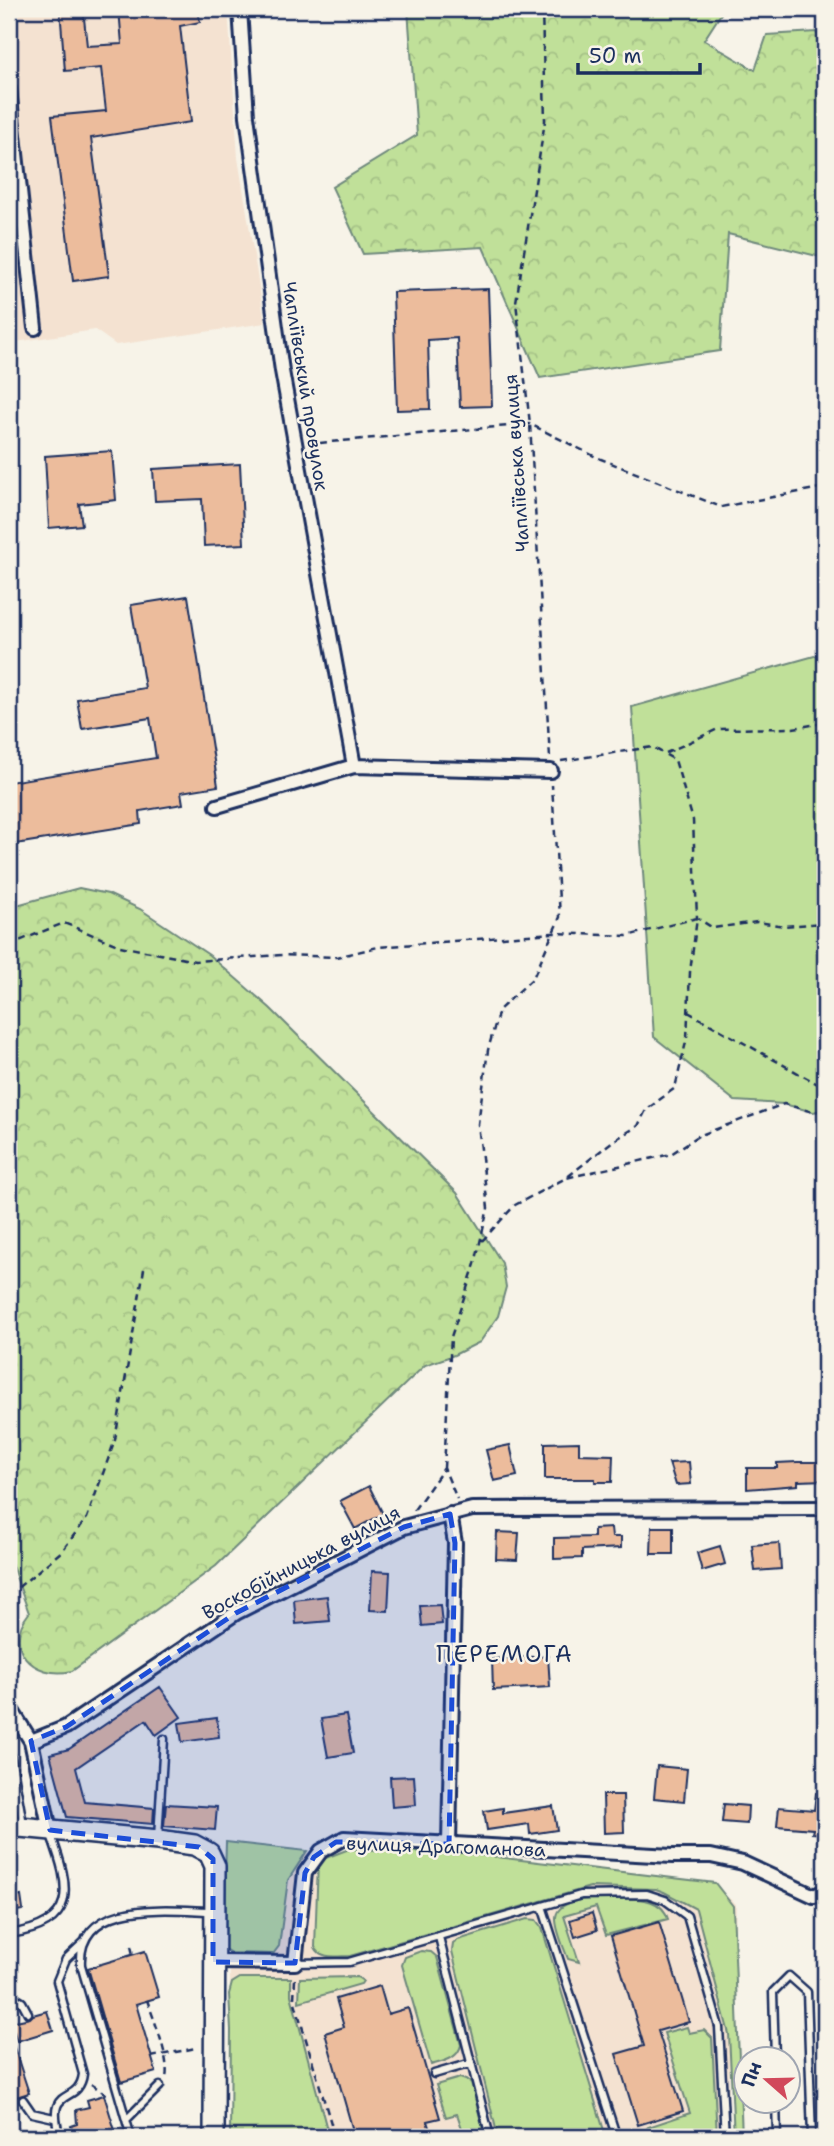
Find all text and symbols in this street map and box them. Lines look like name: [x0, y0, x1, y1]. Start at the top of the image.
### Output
scale bar: [578, 32, 701, 76]
text: 50 m: [589, 42, 642, 70]
street label: Чапліївський провулок: [277, 280, 334, 492]
street label: Чапліївська вулиця: [498, 373, 535, 553]
street label: Воскобійницька вулиця: [198, 1500, 405, 1625]
district label: ПЕРЕМОГА: [436, 1639, 574, 1669]
street label: вулиця Драгоманова: [346, 1831, 546, 1862]
north arrow: [732, 2044, 802, 2114]
text: Пн: [735, 2058, 768, 2090]

